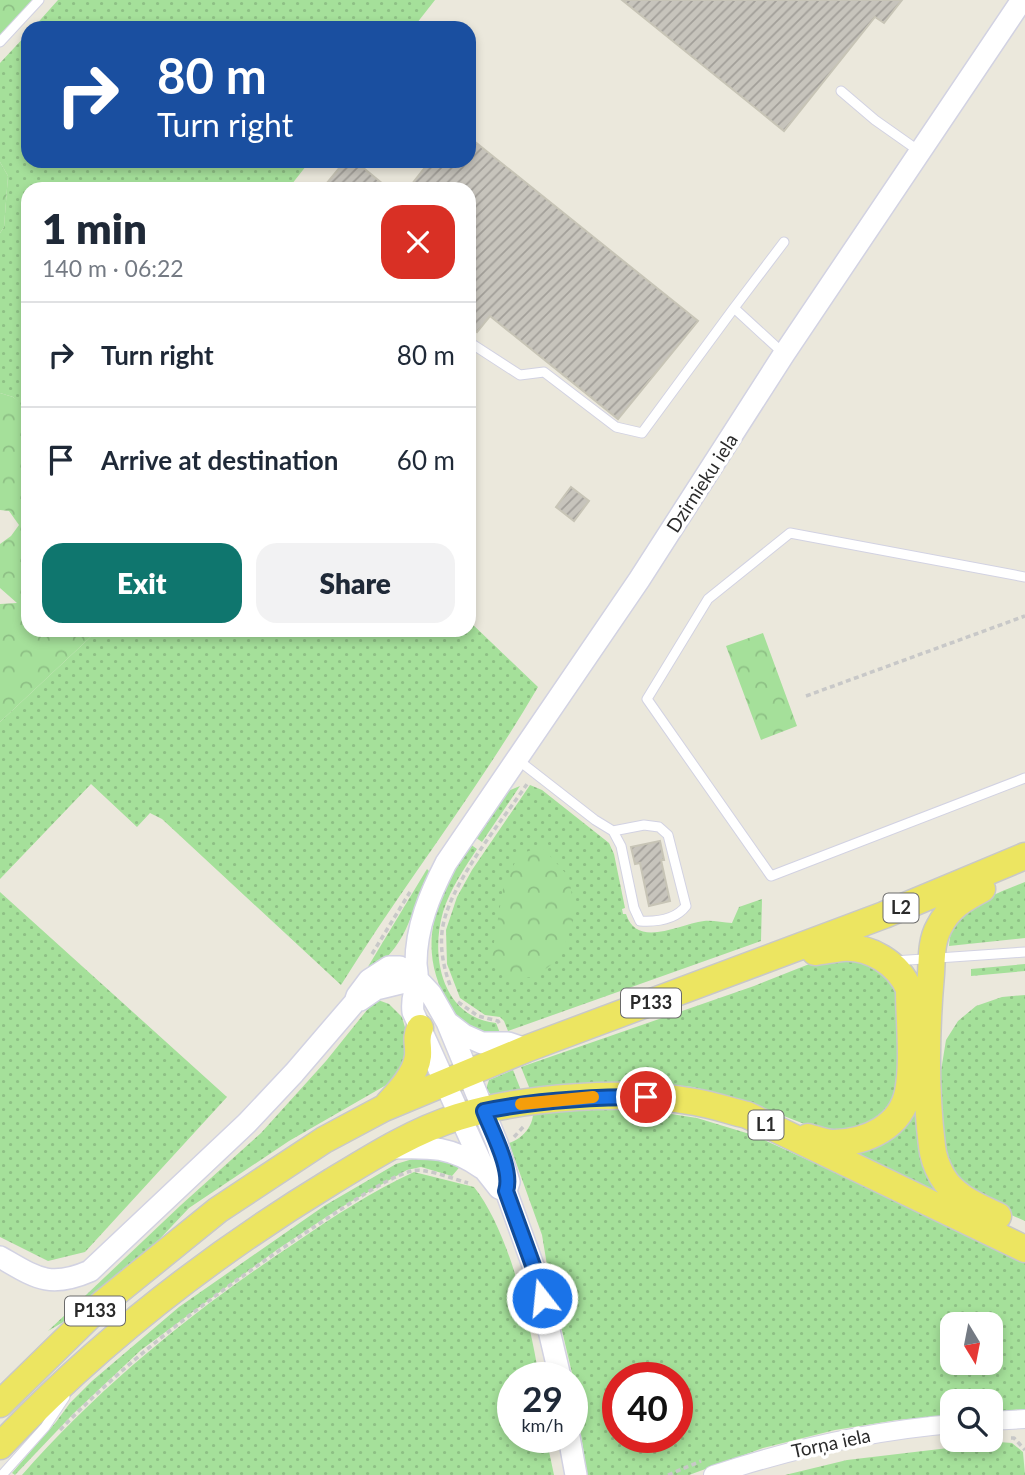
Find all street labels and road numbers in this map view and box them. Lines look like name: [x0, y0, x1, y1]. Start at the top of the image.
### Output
street label: Dzirnieku iela: [661, 429, 742, 536]
road number: L2: [884, 894, 918, 923]
road number: P133: [621, 988, 681, 1018]
road number: L1: [748, 1110, 784, 1140]
road number: P133: [65, 1296, 125, 1326]
street label: Torņa iela: [789, 1423, 872, 1462]

